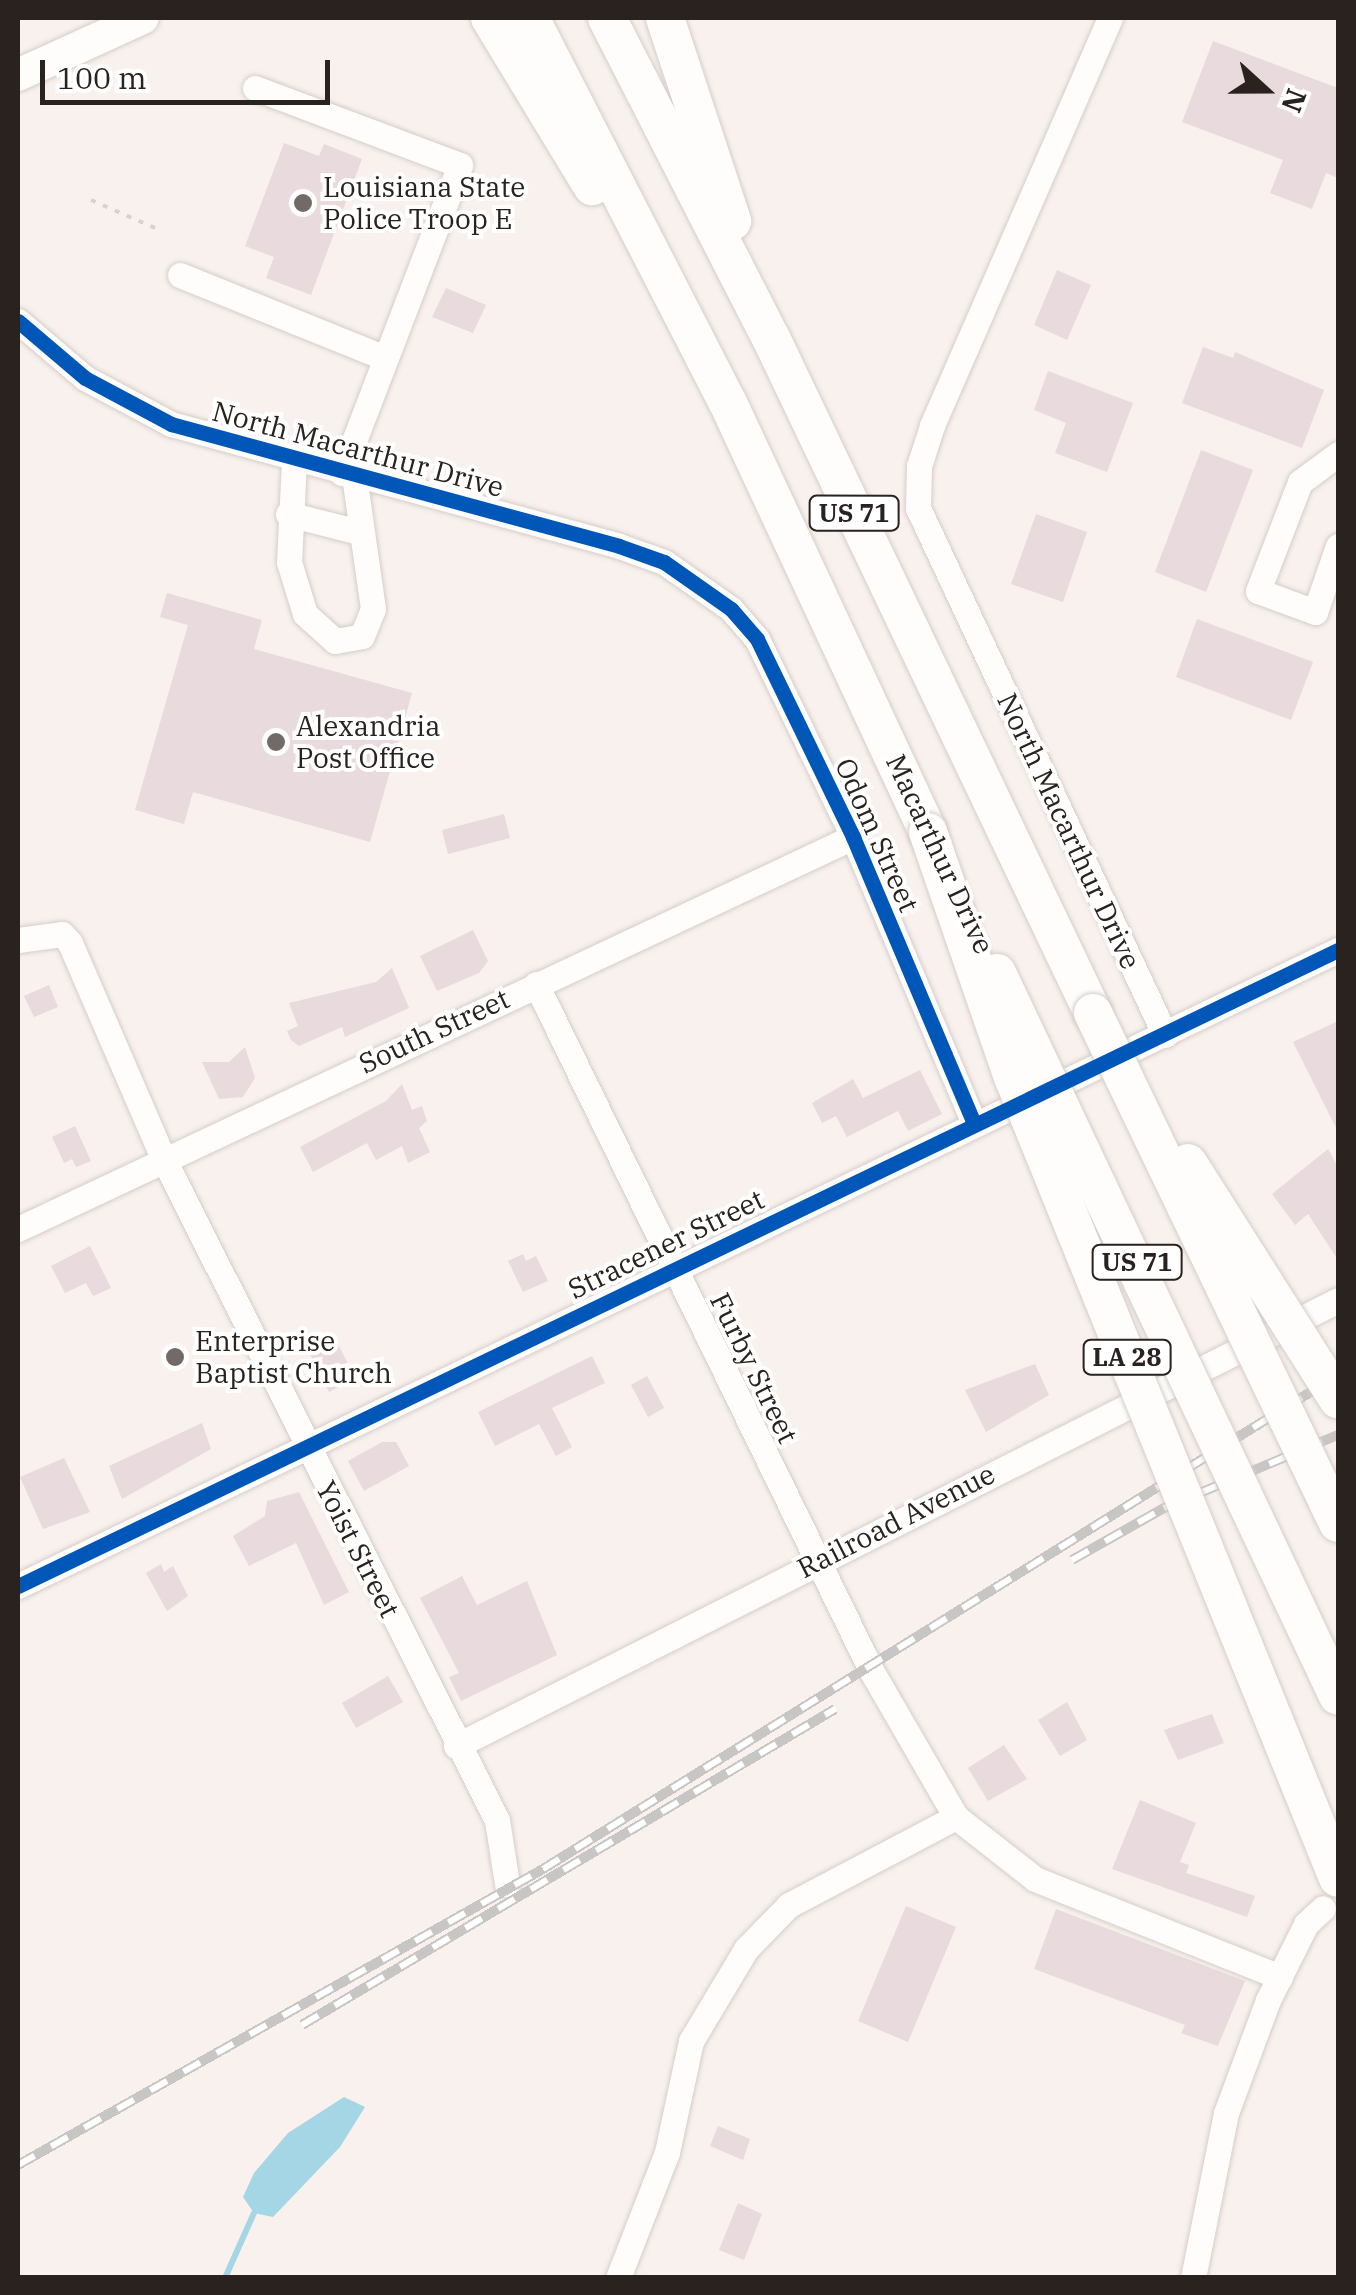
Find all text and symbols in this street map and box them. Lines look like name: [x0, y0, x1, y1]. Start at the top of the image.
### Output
scale bar: [45, 40, 335, 102]
north arrow: [1216, 40, 1316, 140]
text: 100 m: [57, 58, 147, 97]
text: N: [1273, 84, 1316, 118]
place label: Louisiana State Police Troop E: [323, 170, 525, 236]
marker: Louisiana State Police Troop E: [292, 192, 314, 214]
street label: North Macarthur Drive: [209, 394, 507, 504]
road number: US 71: [806, 493, 902, 533]
street label: North Macarthur Drive: [990, 688, 1148, 974]
place label: Alexandria Post Office: [296, 709, 440, 775]
marker: Alexandria Post Office: [265, 731, 287, 753]
street label: Macarthur Drive: [879, 749, 1001, 959]
street label: Odom Street: [828, 753, 926, 917]
street label: South Street: [353, 982, 515, 1080]
street label: Stracener Street: [563, 1182, 769, 1306]
road number: US 71: [1090, 1242, 1184, 1282]
street label: Furby Street: [703, 1287, 805, 1449]
place label: Enterprise Baptist Church: [195, 1324, 392, 1390]
road number: LA 28: [1082, 1337, 1172, 1377]
marker: Enterprise Baptist Church: [164, 1346, 186, 1368]
street label: Railroad Avenue: [792, 1457, 1000, 1585]
street label: Yoist Street: [309, 1475, 407, 1623]

